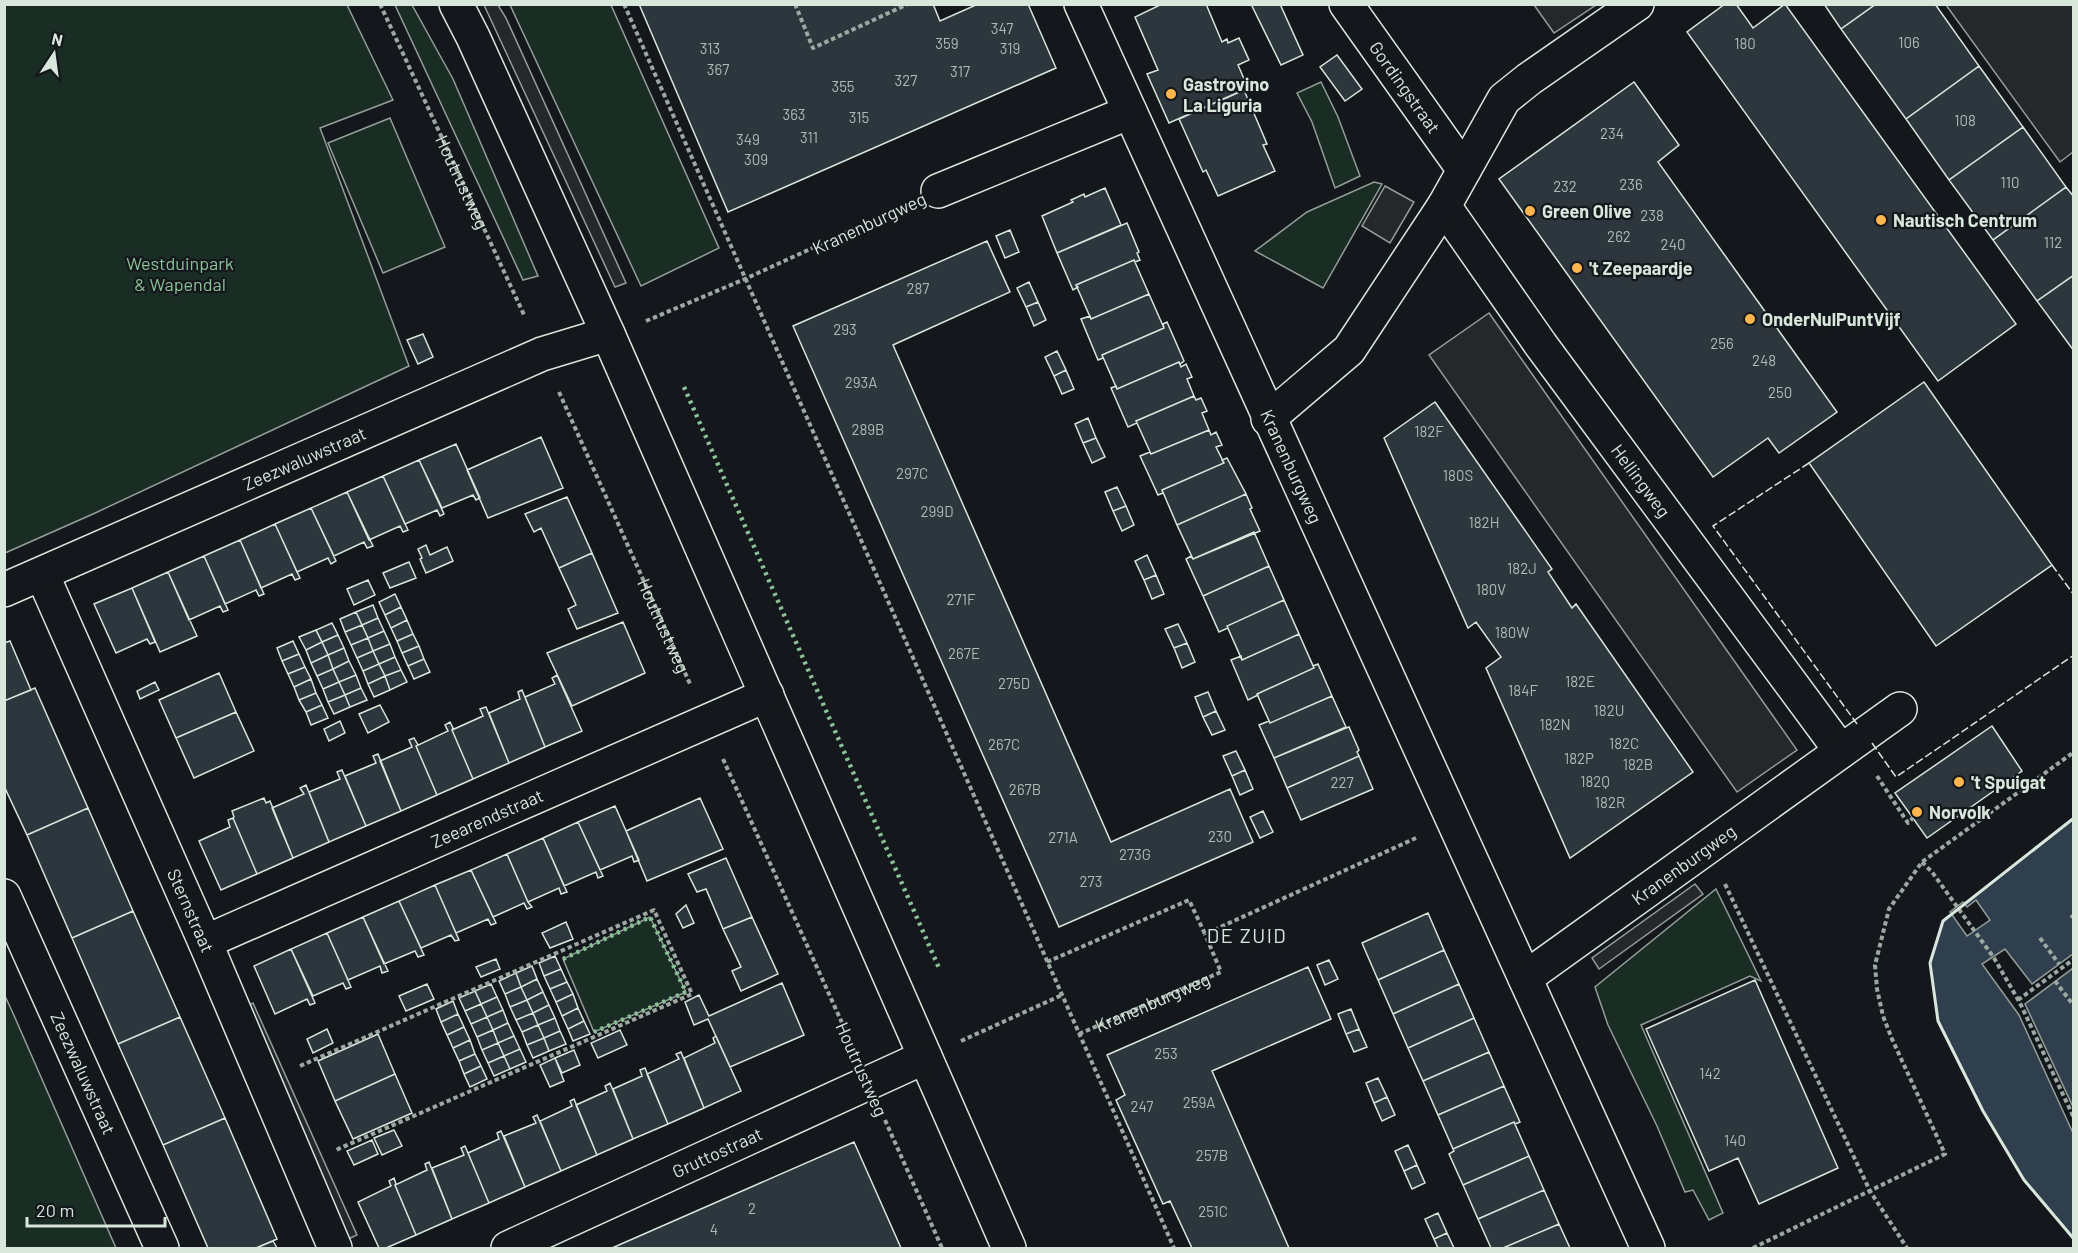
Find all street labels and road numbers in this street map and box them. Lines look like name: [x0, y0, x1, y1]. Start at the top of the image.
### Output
street label: Gordingstraat: [1365, 37, 1445, 137]
street label: Houtrustweg: [431, 131, 494, 232]
street label: Kranenburgweg: [809, 187, 929, 259]
street label: Kranenburgweg: [1256, 406, 1327, 527]
street label: Zeezwaluwstraat: [240, 422, 369, 495]
street label: Hellingweg: [1607, 440, 1675, 521]
street label: Houtrustweg: [633, 575, 695, 676]
street label: Zeearendstraat: [427, 784, 546, 852]
street label: Kranenburgweg: [1627, 820, 1740, 909]
street label: Sternstraat: [163, 865, 219, 956]
street label: Kranenburgweg: [1092, 967, 1213, 1037]
street label: Zeezwaluwstraat: [46, 1008, 120, 1138]
street label: Houtrustweg: [831, 1018, 893, 1120]
street label: Gruttostraat: [669, 1122, 766, 1182]

